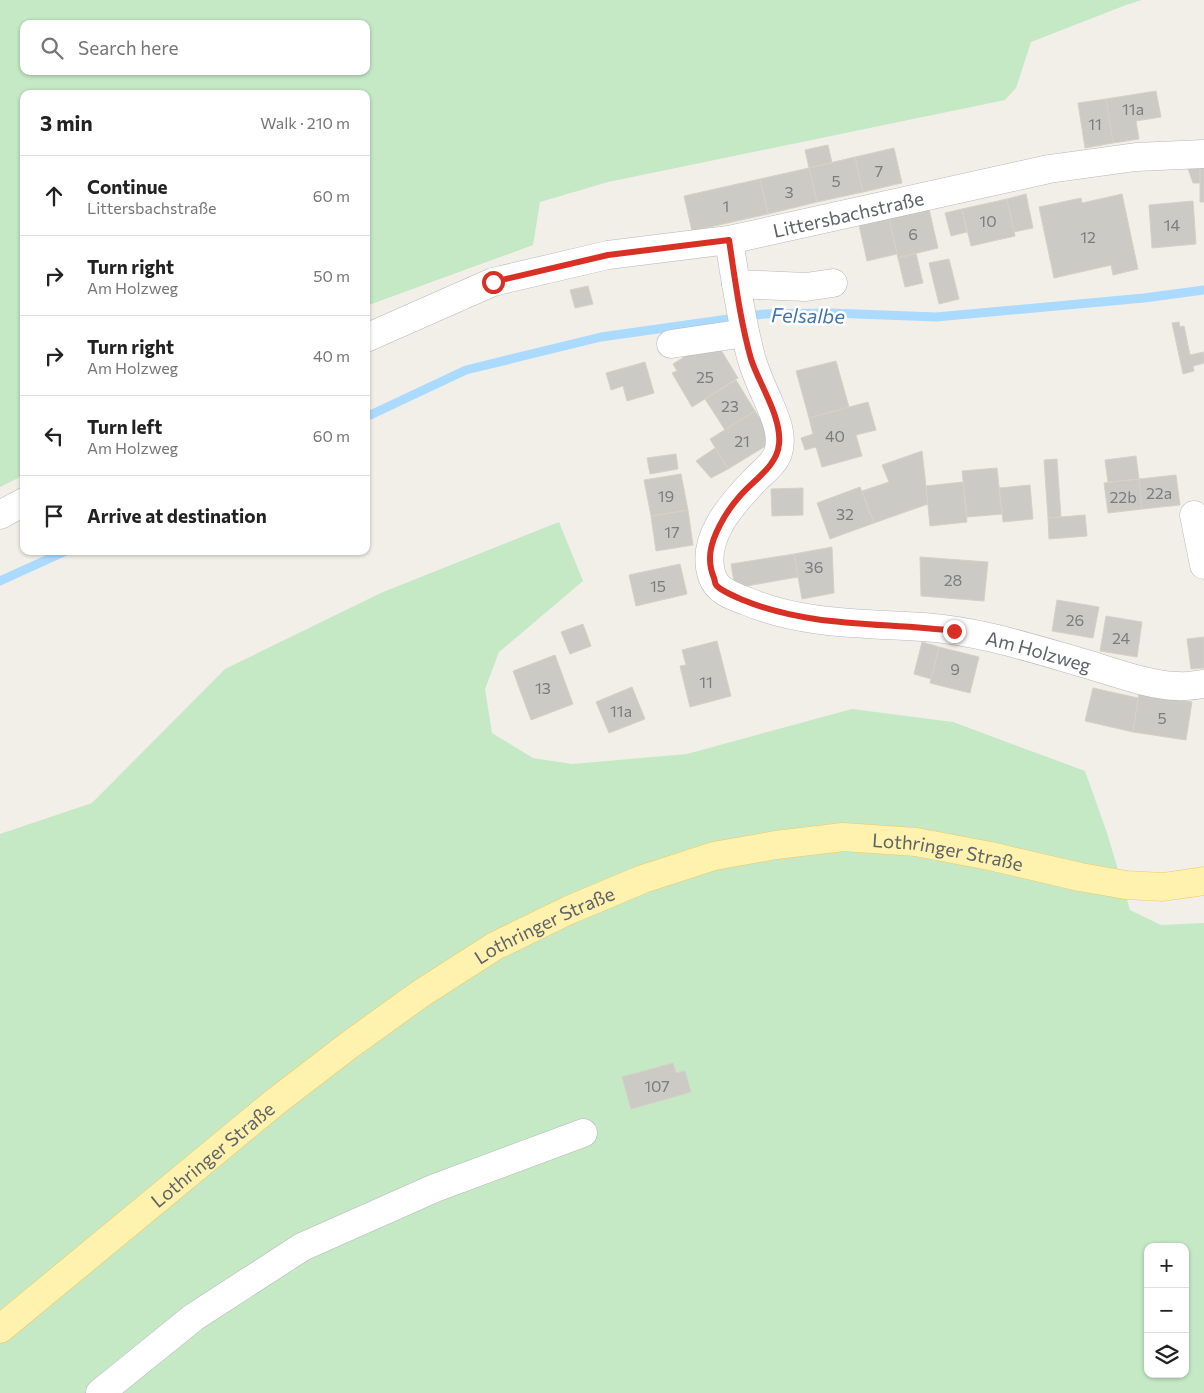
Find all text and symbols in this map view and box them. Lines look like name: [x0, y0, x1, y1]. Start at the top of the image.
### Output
search box: [20, 20, 370, 75]
icon: search: [38, 34, 66, 62]
text: Search here: [78, 36, 178, 59]
house number: 11a: [1122, 99, 1144, 118]
text: 3 min: [40, 110, 93, 135]
text: Walk · 210 m: [260, 113, 350, 132]
house number: 11: [1088, 114, 1102, 133]
house number: 7: [875, 161, 883, 180]
house number: 5: [831, 171, 841, 190]
text: Continue: [87, 175, 167, 198]
icon: ahead: [40, 182, 68, 210]
house number: 3: [784, 182, 794, 201]
text: 60 m: [313, 186, 350, 205]
street label: Littersbachstraße: [771, 186, 926, 241]
house number: 1: [723, 196, 729, 215]
text: Littersbachstraße: [87, 198, 217, 217]
house number: 10: [979, 211, 997, 230]
house number: 14: [1164, 215, 1181, 234]
house number: 6: [908, 224, 918, 243]
house number: 12: [1080, 227, 1096, 246]
text: Turn right: [87, 255, 174, 278]
icon: right: [40, 262, 68, 290]
text: 50 m: [313, 266, 350, 285]
route start: [482, 271, 505, 294]
text: Am Holzweg: [87, 278, 178, 297]
water label: Felsalbe: [771, 302, 845, 328]
text: Turn right: [87, 335, 174, 358]
icon: right: [40, 342, 68, 370]
text: 40 m: [313, 346, 350, 365]
text: Am Holzweg: [87, 358, 178, 377]
house number: 25: [696, 367, 714, 386]
house number: 23: [721, 396, 739, 415]
text: Turn left: [87, 415, 162, 438]
icon: left: [40, 422, 68, 450]
text: 60 m: [313, 426, 350, 445]
house number: 40: [825, 426, 845, 445]
house number: 21: [734, 431, 750, 450]
text: Am Holzweg: [87, 438, 178, 457]
house number: 22a: [1146, 483, 1172, 502]
house number: 19: [658, 486, 674, 505]
house number: 22b: [1109, 487, 1137, 506]
icon: arrive: [40, 502, 68, 530]
text: Arrive at destination: [87, 504, 267, 527]
house number: 32: [836, 504, 854, 523]
house number: 17: [664, 522, 680, 541]
house number: 36: [805, 557, 823, 576]
house number: 28: [944, 570, 962, 589]
house number: 15: [650, 576, 666, 595]
house number: 26: [1066, 610, 1084, 629]
route end: [943, 620, 966, 643]
street label: Am Holzweg: [984, 625, 1094, 676]
house number: 24: [1112, 628, 1130, 647]
house number: 9: [950, 659, 960, 678]
house number: 11: [699, 672, 713, 691]
house number: 13: [535, 678, 551, 697]
house number: 11a: [610, 701, 632, 720]
house number: 5: [1157, 708, 1167, 727]
street label: Lothringer Straße: [871, 828, 1026, 875]
street label: Lothringer Straße: [469, 881, 618, 968]
house number: 107: [644, 1076, 670, 1095]
street label: Lothringer Straße: [146, 1096, 278, 1212]
map controls: [1144, 1243, 1189, 1378]
button: +: [1144, 1243, 1189, 1288]
button: −: [1144, 1288, 1189, 1333]
button: layers: [1144, 1333, 1189, 1378]

